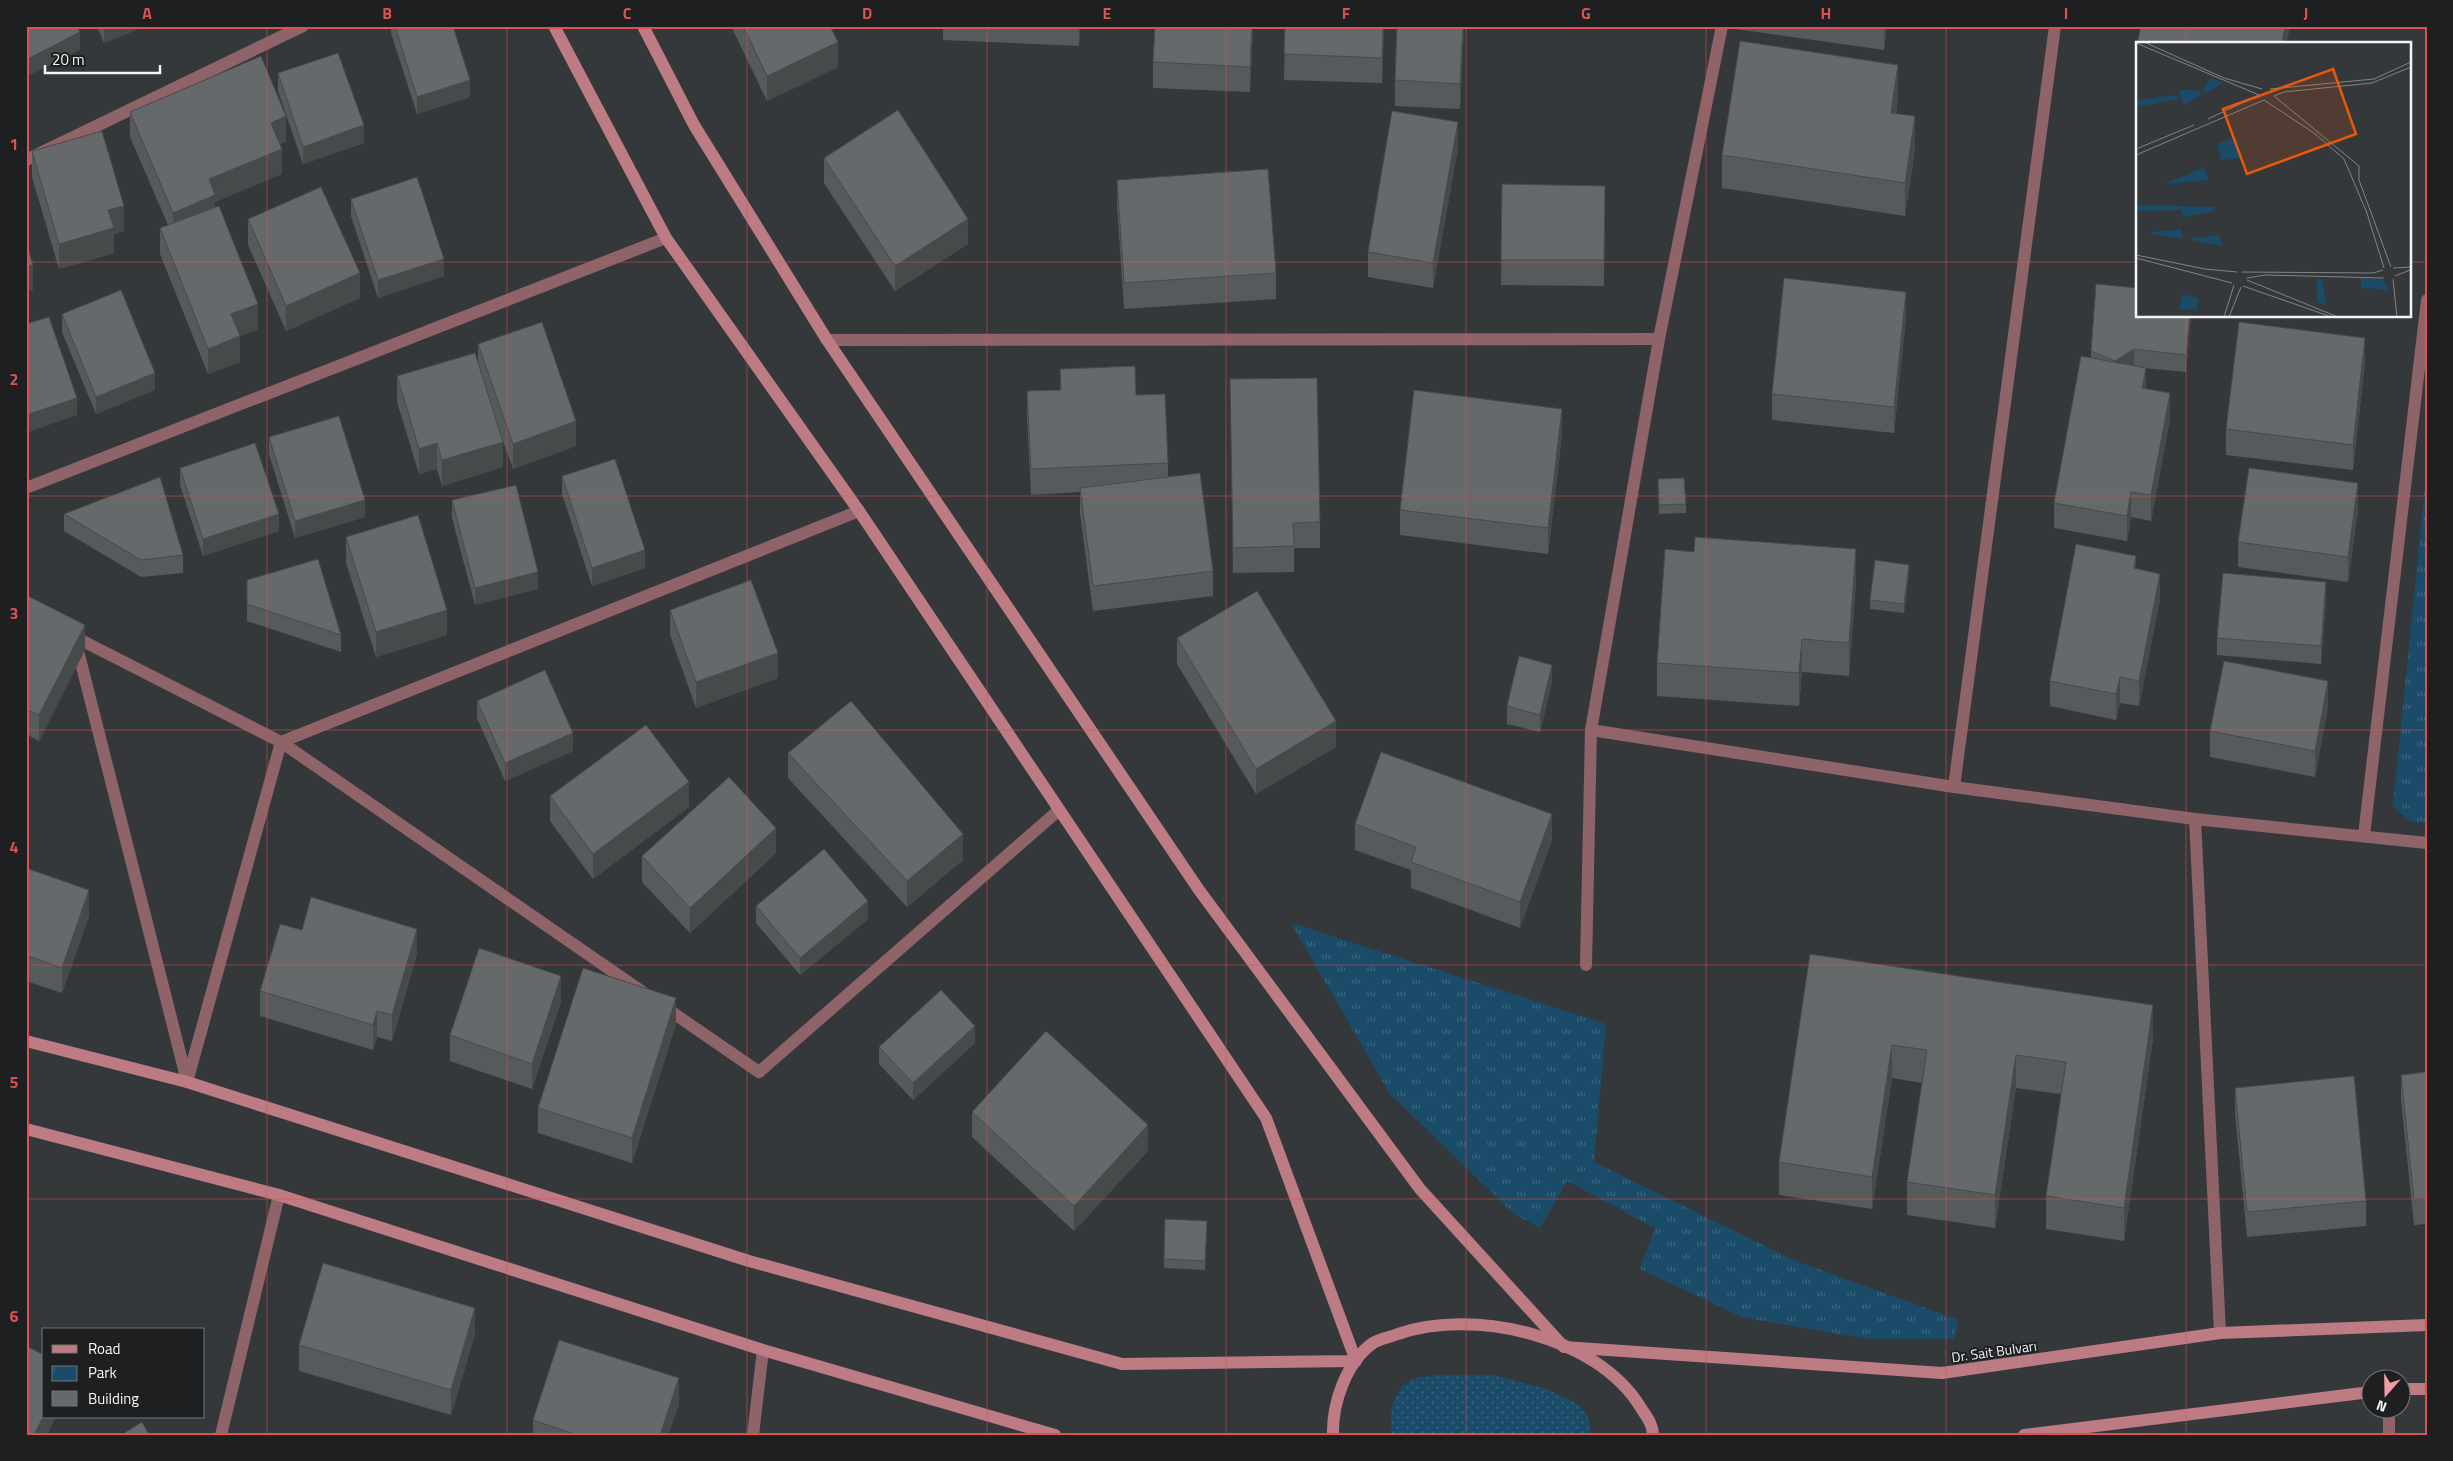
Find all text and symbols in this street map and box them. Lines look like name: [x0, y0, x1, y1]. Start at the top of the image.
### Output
text: A: [142, 1, 152, 25]
text: B: [382, 1, 392, 25]
text: C: [623, 1, 632, 25]
text: D: [862, 1, 872, 25]
text: E: [1103, 1, 1112, 25]
text: F: [1342, 1, 1351, 25]
text: G: [1581, 1, 1591, 25]
text: H: [1821, 1, 1831, 25]
text: I: [2064, 1, 2068, 25]
text: J: [2304, 1, 2308, 25]
scale bar: [45, 42, 160, 74]
inset map: [2136, 42, 2410, 318]
text: 20 m: [52, 48, 85, 71]
text: 1: [10, 132, 18, 156]
text: 2: [10, 367, 18, 391]
text: 3: [10, 601, 18, 625]
text: 4: [10, 835, 19, 859]
text: 5: [10, 1070, 19, 1094]
text: 6: [10, 1304, 19, 1328]
legend: [42, 1328, 205, 1418]
street label: Dr. Sait Bulvarı: [1950, 1335, 2038, 1367]
text: Road: [88, 1337, 120, 1360]
text: Park: [88, 1361, 117, 1384]
north arrow: [2360, 1368, 2410, 1418]
text: Building: [88, 1387, 139, 1410]
text: N: [2373, 1395, 2390, 1418]

